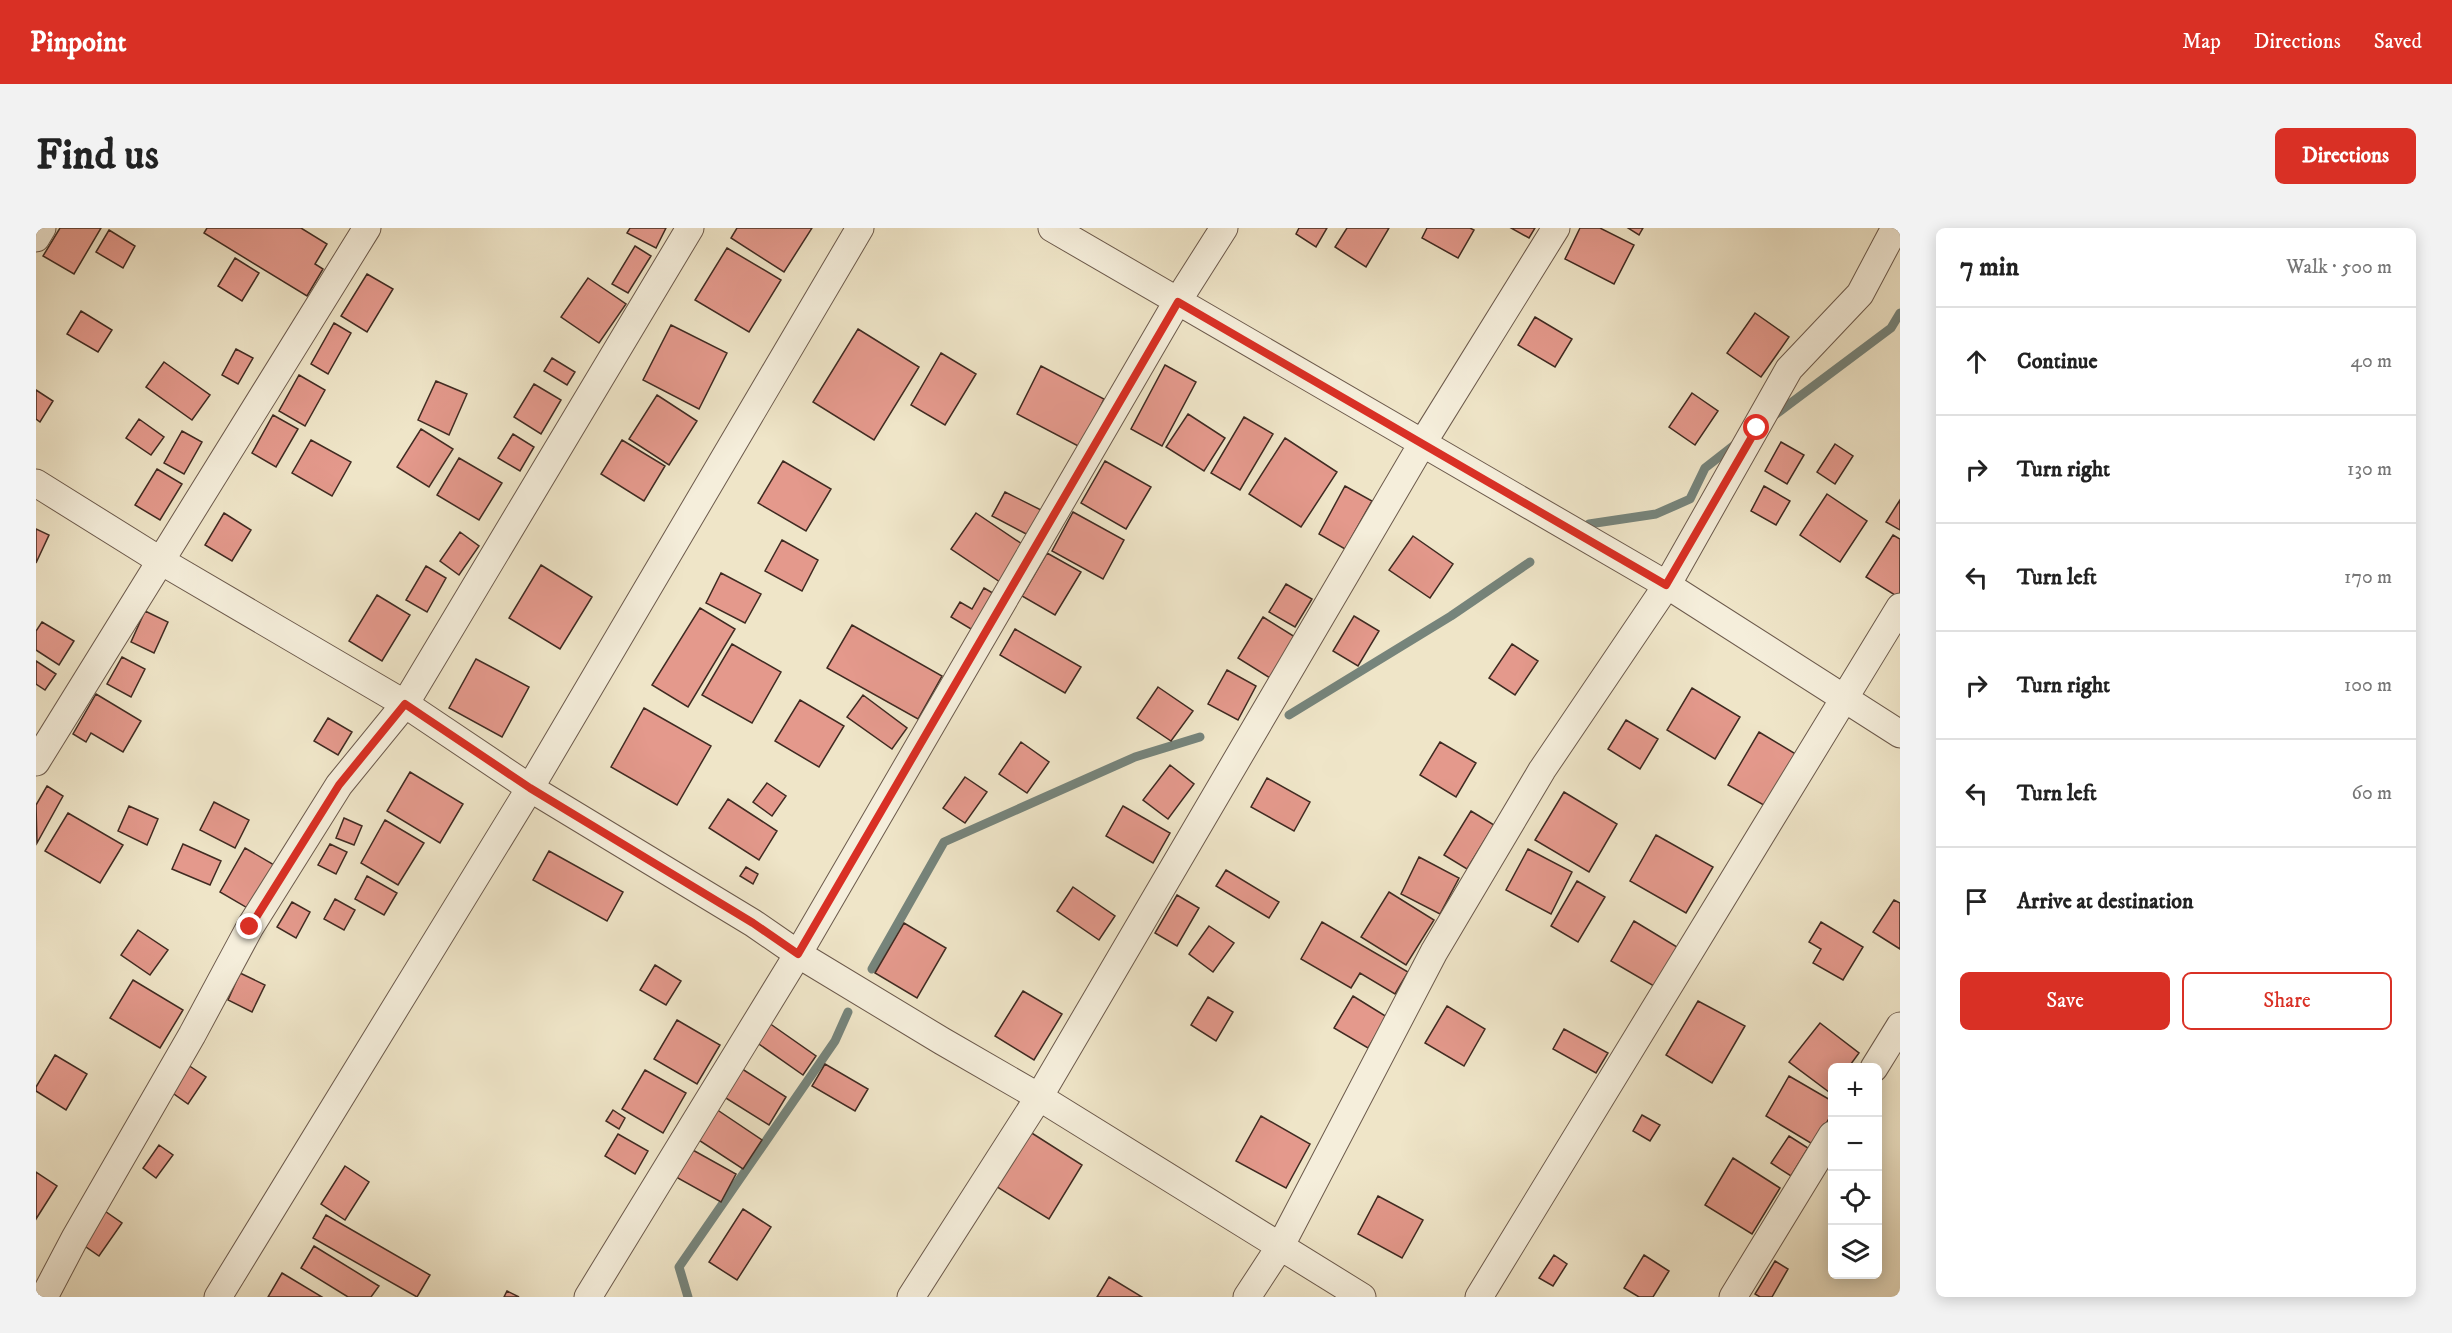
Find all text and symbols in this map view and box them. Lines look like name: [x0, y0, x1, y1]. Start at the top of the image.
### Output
text: Pinpoint: [30, 25, 126, 60]
text: Map: [2182, 29, 2221, 55]
text: Directions: [2254, 29, 2341, 55]
text: Saved: [2374, 29, 2422, 55]
button: Directions: [2275, 128, 2416, 184]
text: Find us: [36, 130, 159, 182]
text: 7 min: [1960, 251, 2019, 284]
text: Walk · 500 m: [2286, 255, 2392, 280]
icon: ahead: [1960, 345, 1993, 378]
text: Continue: [2017, 348, 2098, 375]
text: 40 m: [2350, 349, 2392, 374]
route start: [1743, 414, 1769, 440]
icon: right: [1960, 453, 1993, 486]
text: Turn right: [2017, 456, 2110, 483]
text: 130 m: [2347, 457, 2392, 482]
icon: left: [1960, 561, 1993, 594]
text: Turn left: [2017, 564, 2097, 591]
text: 170 m: [2344, 565, 2392, 590]
icon: right: [1960, 669, 1993, 702]
text: Turn right: [2017, 672, 2110, 699]
text: 100 m: [2344, 673, 2392, 698]
icon: left: [1960, 777, 1993, 810]
text: Turn left: [2017, 780, 2097, 807]
text: 60 m: [2352, 781, 2392, 806]
icon: arrive: [1960, 885, 1993, 918]
text: Arrive at destination: [2017, 888, 2194, 915]
route end: [236, 913, 262, 939]
button: Save: [1960, 972, 2170, 1030]
button: Share: [2182, 972, 2392, 1030]
map controls: [1828, 1063, 1882, 1279]
button: +: [1828, 1063, 1882, 1117]
button: −: [1828, 1117, 1882, 1171]
button: locate: [1828, 1171, 1882, 1225]
button: layers: [1828, 1225, 1882, 1279]

